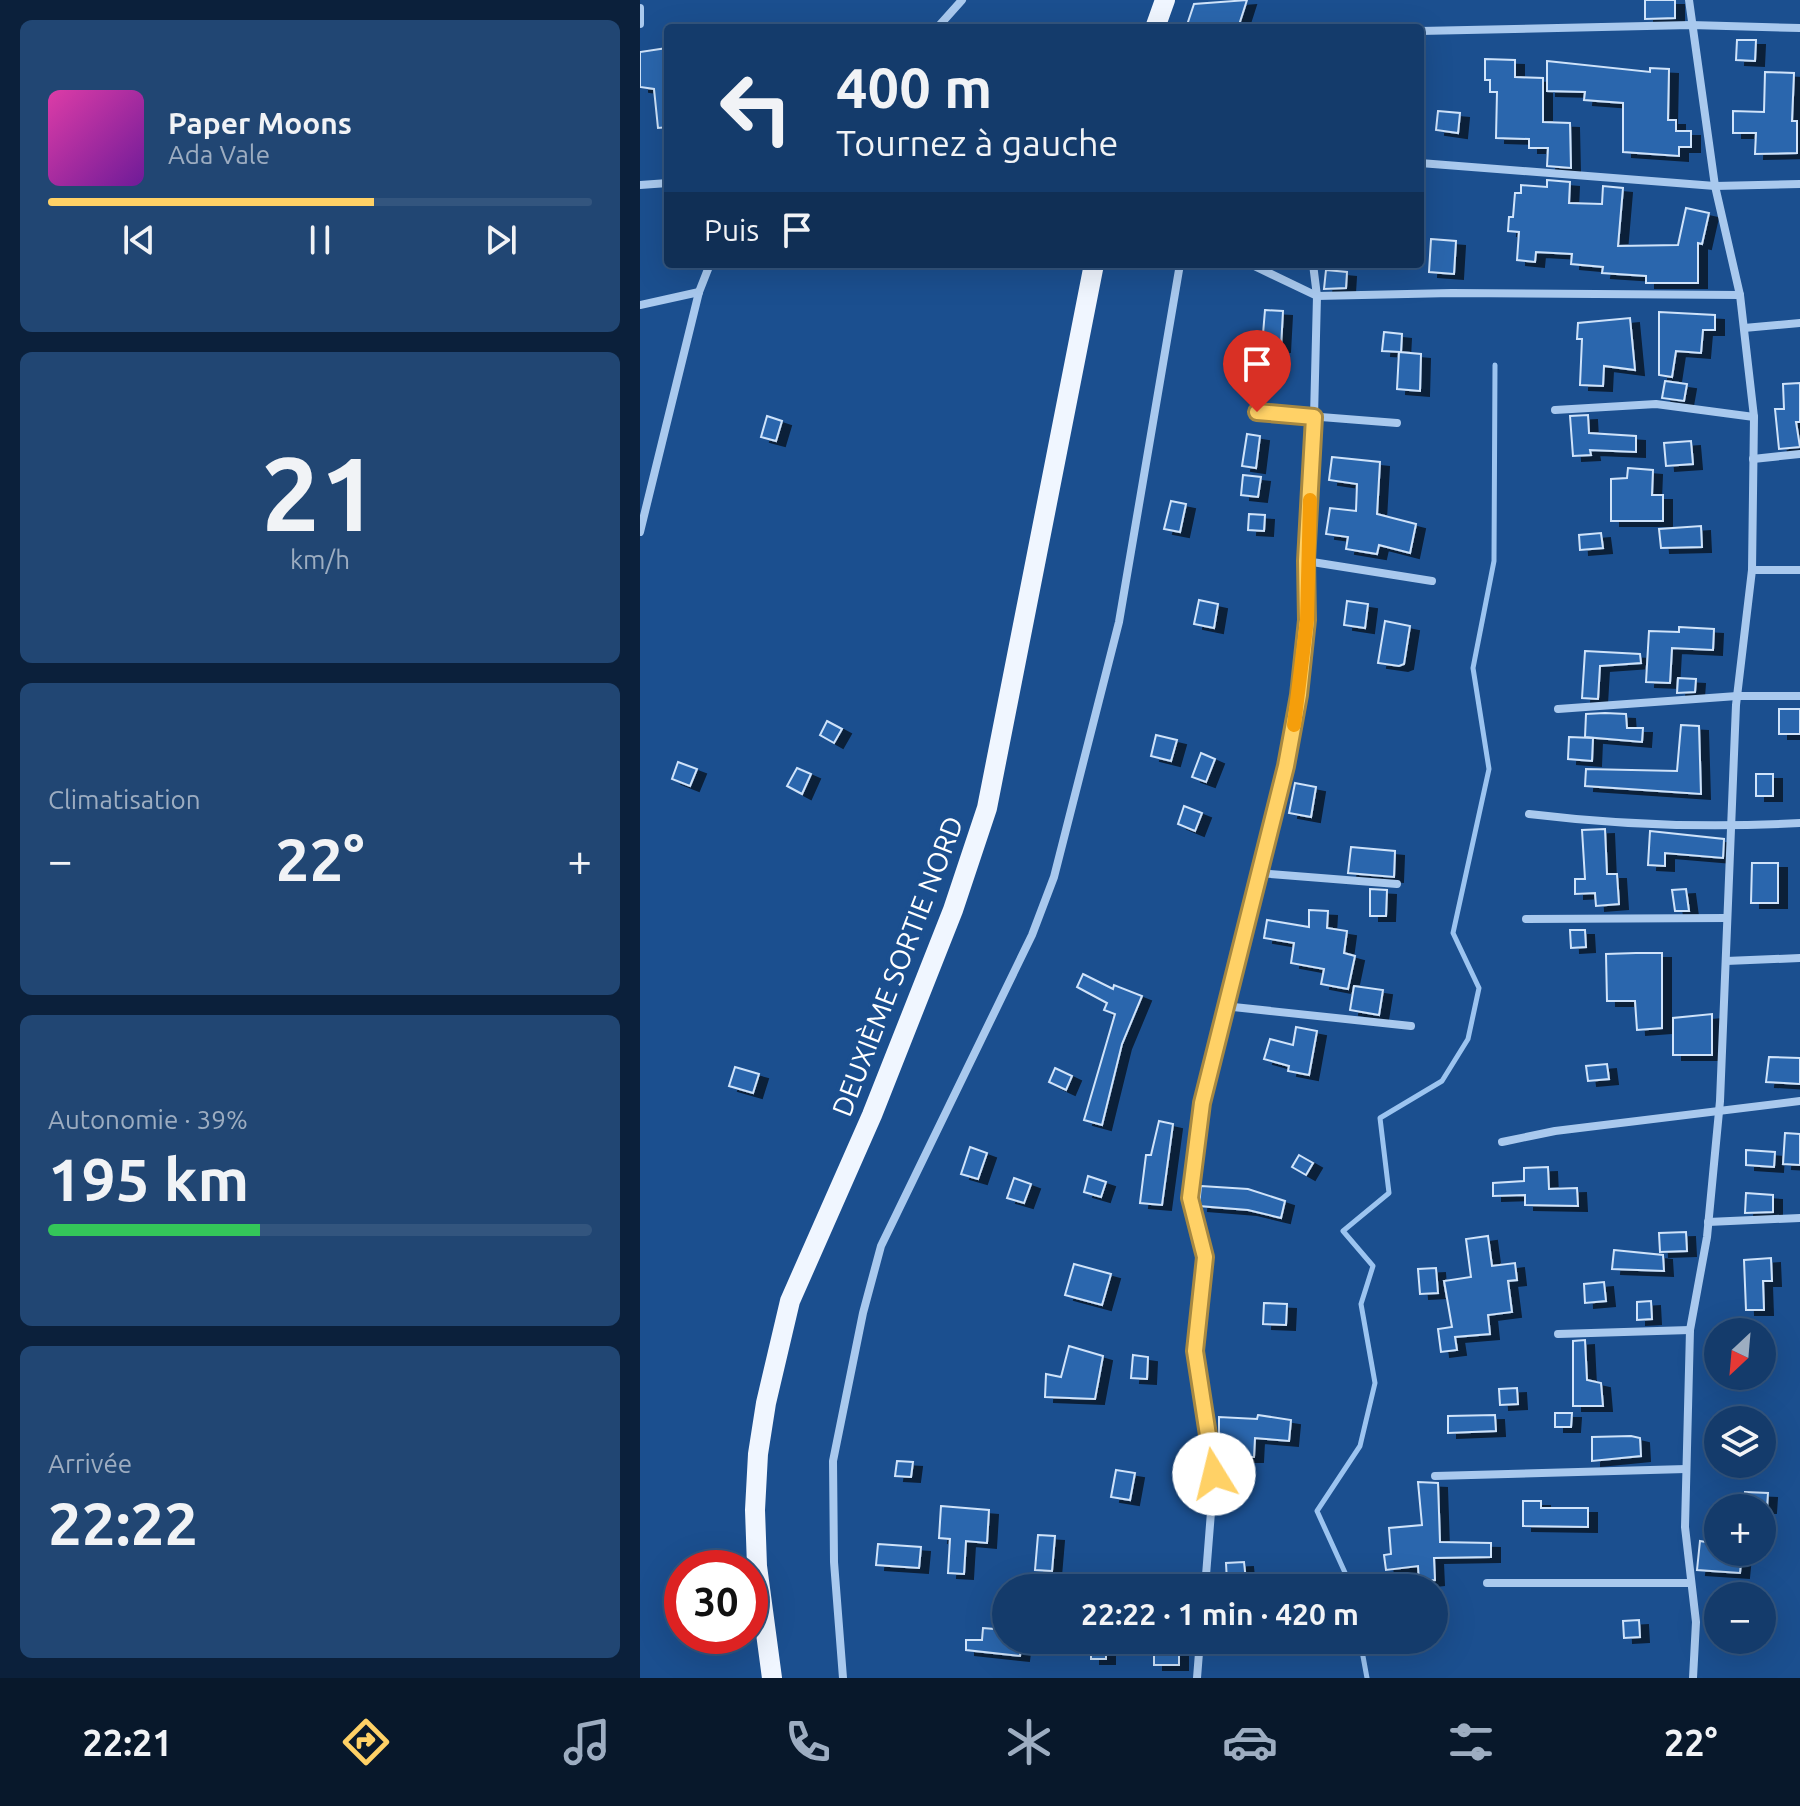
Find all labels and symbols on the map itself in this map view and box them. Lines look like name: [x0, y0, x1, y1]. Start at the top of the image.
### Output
pin: [1223, 330, 1291, 412]
street label: DEUXIÈME SORTIE NORD: [825, 811, 969, 1120]
north arrow: [1704, 1318, 1776, 1390]
position arrow: [1172, 1432, 1256, 1516]
speed limit sign: 30: [664, 1550, 768, 1654]

